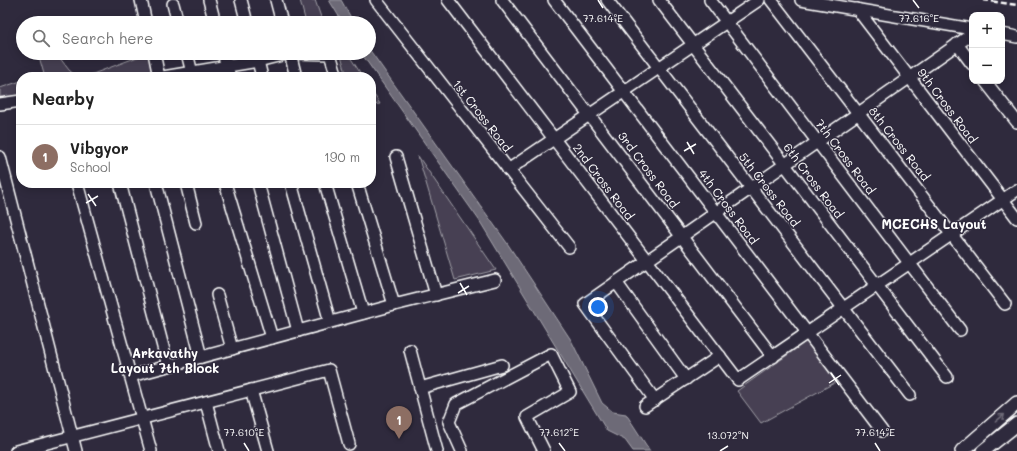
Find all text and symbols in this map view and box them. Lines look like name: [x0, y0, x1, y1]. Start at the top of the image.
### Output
text: 77.614°E: [583, 11, 623, 25]
text: 77.616°E: [899, 11, 939, 25]
map controls: [969, 12, 1005, 84]
button: +: [969, 12, 1005, 48]
search box: [16, 16, 376, 60]
icon: search: [30, 27, 52, 49]
text: Search here: [62, 28, 153, 48]
button: −: [969, 48, 1005, 84]
street label: 9th Cross Road: [914, 65, 982, 146]
street label: 1st Cross Road: [450, 76, 516, 155]
text: Nearby: [32, 87, 94, 109]
street label: 8th Cross Road: [866, 103, 934, 184]
street label: 7th Cross Road: [812, 116, 879, 197]
street label: 3rd Cross Road: [615, 128, 683, 211]
text: Vibgyor: [70, 138, 129, 158]
street label: 2nd Cross Road: [570, 140, 638, 223]
street label: 6th Cross Road: [780, 140, 848, 222]
text: 1: [42, 148, 48, 165]
text: 190 m: [324, 148, 360, 165]
street label: 5th Cross Road: [736, 149, 804, 230]
text: School: [70, 158, 111, 175]
street label: 4th Cross Road: [695, 166, 763, 247]
district label: MCECHS Layout: [881, 215, 987, 233]
your location: [588, 297, 608, 317]
district label: Arkavathy Layout 7th Block: [111, 344, 219, 377]
pin: 1: [386, 406, 412, 439]
one-way arrow: [994, 413, 1005, 422]
text: 77.610°E: [224, 425, 264, 439]
text: 77.612°E: [539, 425, 579, 439]
text: 77.614°E: [855, 425, 895, 439]
text: 13.072°N: [707, 428, 749, 442]

